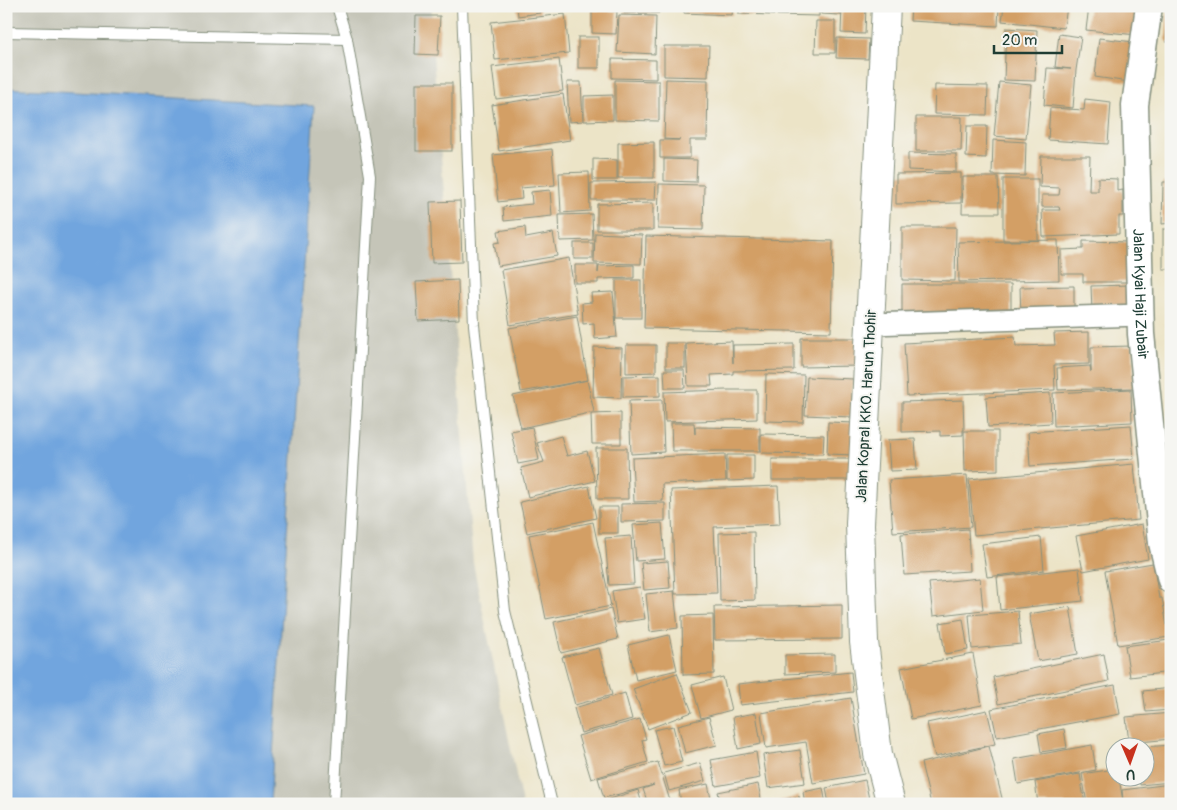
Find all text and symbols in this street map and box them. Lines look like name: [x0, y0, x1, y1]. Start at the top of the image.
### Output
scale bar: [994, 22, 1062, 54]
text: 20 m: [1002, 31, 1037, 50]
street label: Jalan Kyai Haji Zubair: [1128, 229, 1153, 361]
street label: Jalan Kopral KKO. Harun Thohir: [852, 308, 881, 503]
north arrow: [1104, 738, 1154, 788]
text: U: [1126, 766, 1135, 783]

